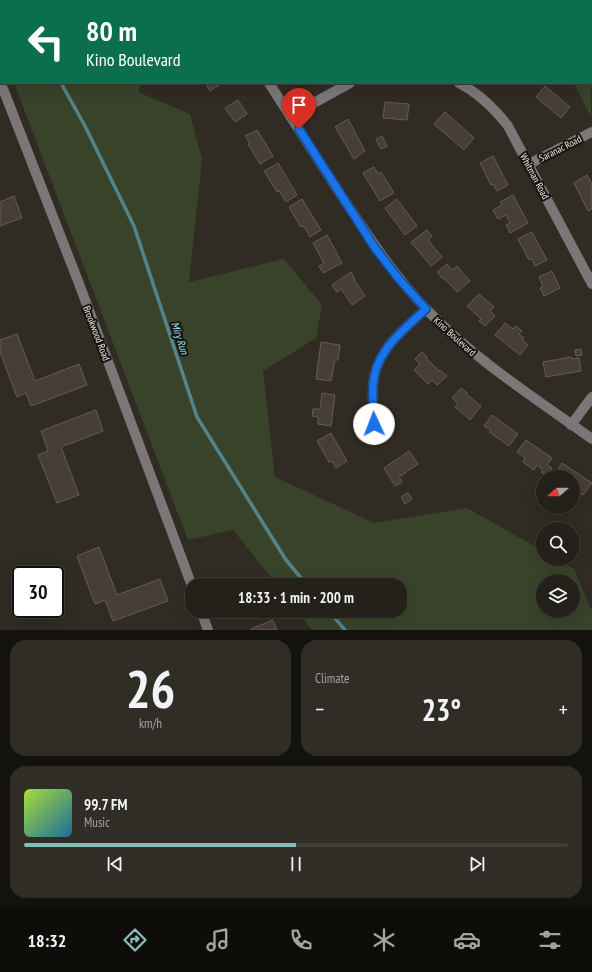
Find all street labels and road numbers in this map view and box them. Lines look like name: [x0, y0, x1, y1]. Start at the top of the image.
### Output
street label: Saranac Road: [537, 132, 584, 165]
street label: Whitman Road: [517, 151, 552, 201]
street label: Brookwood Road: [80, 304, 113, 363]
street label: Kino Boulevard: [431, 314, 479, 359]

